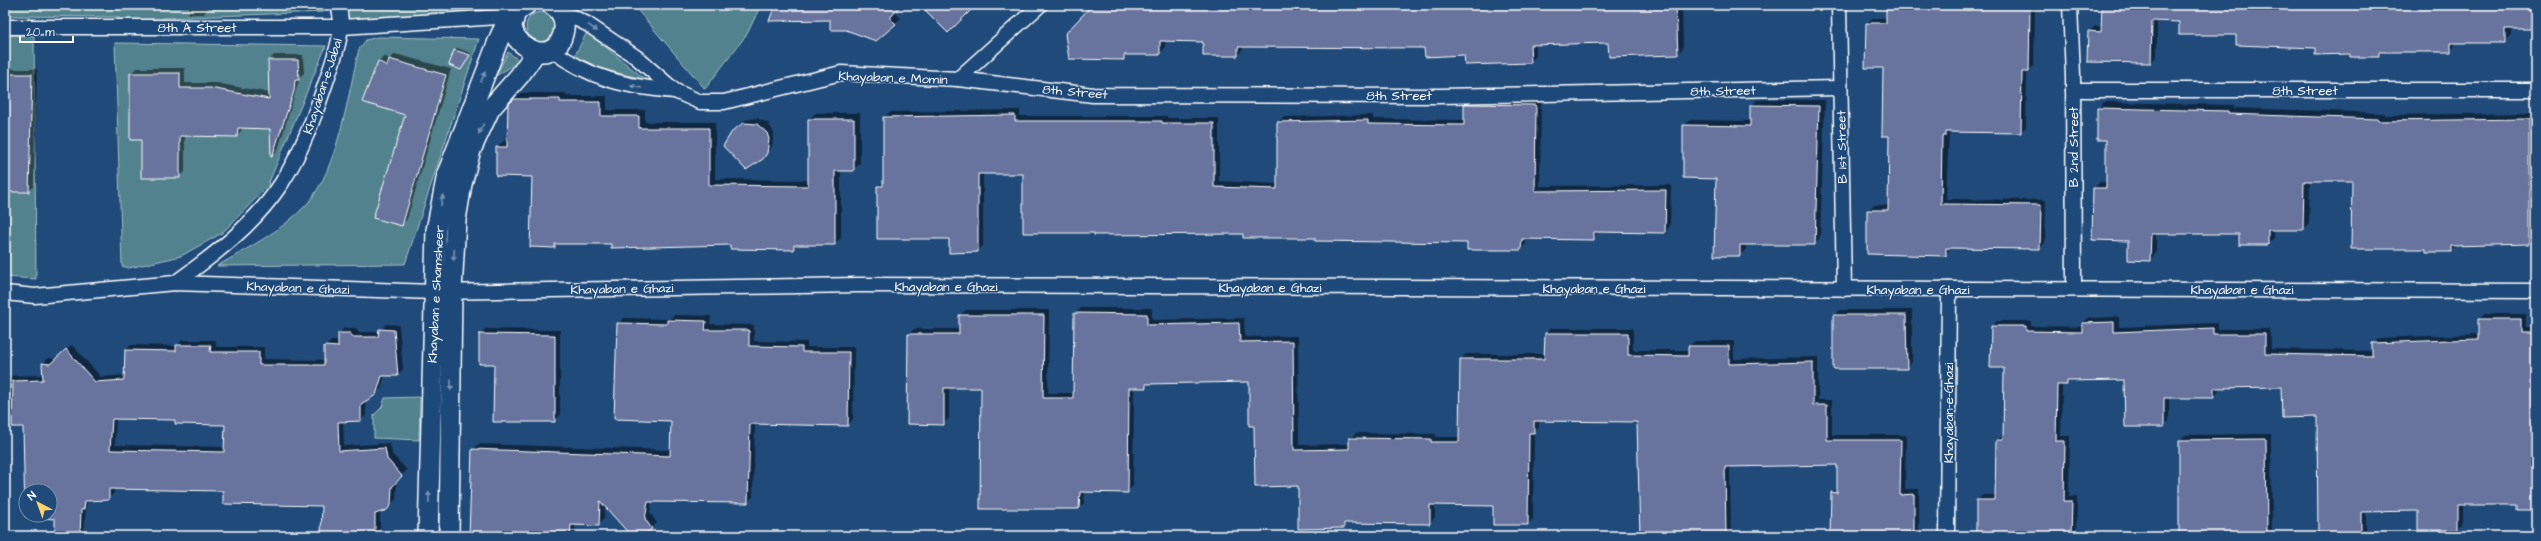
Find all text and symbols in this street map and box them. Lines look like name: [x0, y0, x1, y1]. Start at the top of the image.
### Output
scale bar: [20, 18, 73, 44]
street label: 8th A Street: [158, 19, 237, 37]
text: 20 m: [26, 24, 55, 41]
one-way arrow: [588, 24, 598, 32]
street label: Khayaban-e-Jabal: [299, 36, 348, 137]
street label: Khayaban e Momin: [838, 67, 948, 90]
one-way arrow: [480, 71, 486, 82]
street label: 8th Street: [1042, 80, 1109, 104]
street label: 8th Street: [1690, 81, 1757, 101]
street label: 8th Street: [2272, 82, 2338, 100]
one-way arrow: [630, 84, 643, 90]
street label: 8th Street: [1366, 87, 1432, 105]
street label: B 2nd Street: [2065, 106, 2083, 187]
street label: B 1st Street: [1832, 109, 1852, 184]
one-way arrow: [478, 123, 484, 134]
one-way arrow: [439, 194, 445, 206]
street label: Khayaban e Shamsheer: [423, 225, 450, 364]
one-way arrow: [451, 249, 457, 262]
street label: Khayaban e Ghazi: [246, 277, 350, 300]
street label: Khayaban e Ghazi: [895, 278, 998, 297]
street label: Khayaban e Ghazi: [570, 279, 674, 300]
street label: Khayaban e Ghazi: [1219, 279, 1322, 298]
street label: Khayaban e Ghazi: [1543, 280, 1646, 299]
street label: Khayaban e Ghazi: [1867, 281, 1970, 300]
street label: Khayaban e Ghazi: [2191, 281, 2294, 300]
street label: Khayaban-e-Ghazi: [1940, 363, 1959, 463]
one-way arrow: [447, 379, 454, 391]
north arrow: [18, 483, 58, 523]
text: N: [24, 488, 39, 504]
one-way arrow: [426, 490, 432, 503]

